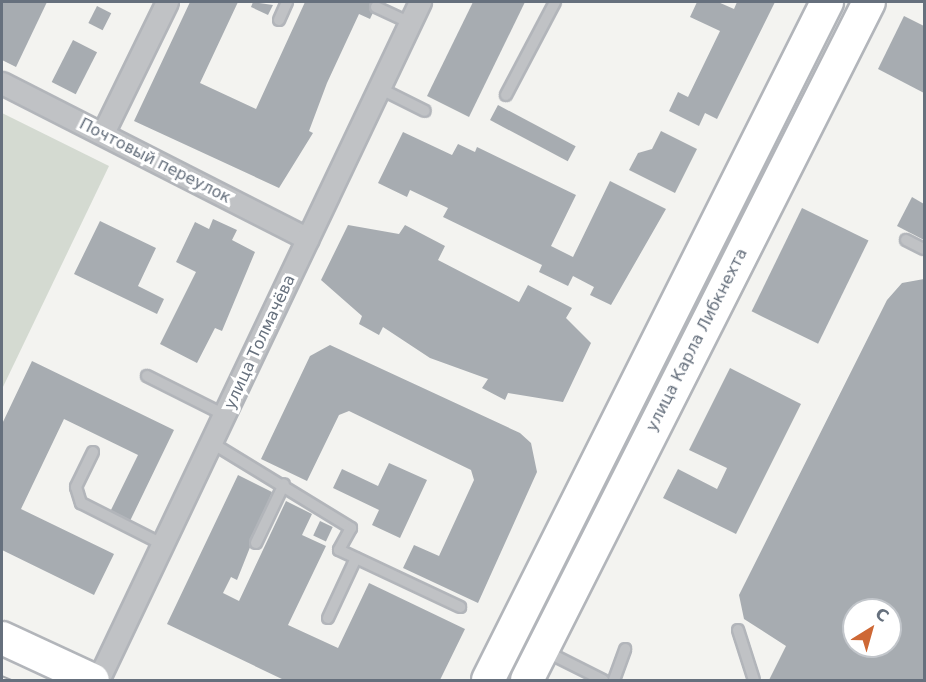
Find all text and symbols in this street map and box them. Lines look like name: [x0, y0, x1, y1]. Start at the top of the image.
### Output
street label: Почтовый переулок: [76, 114, 234, 208]
street label: улица Карла Либкнехта: [642, 245, 752, 435]
street label: улица Толмачёва: [220, 272, 300, 412]
north arrow: [842, 598, 902, 658]
text: С: [872, 604, 892, 626]

